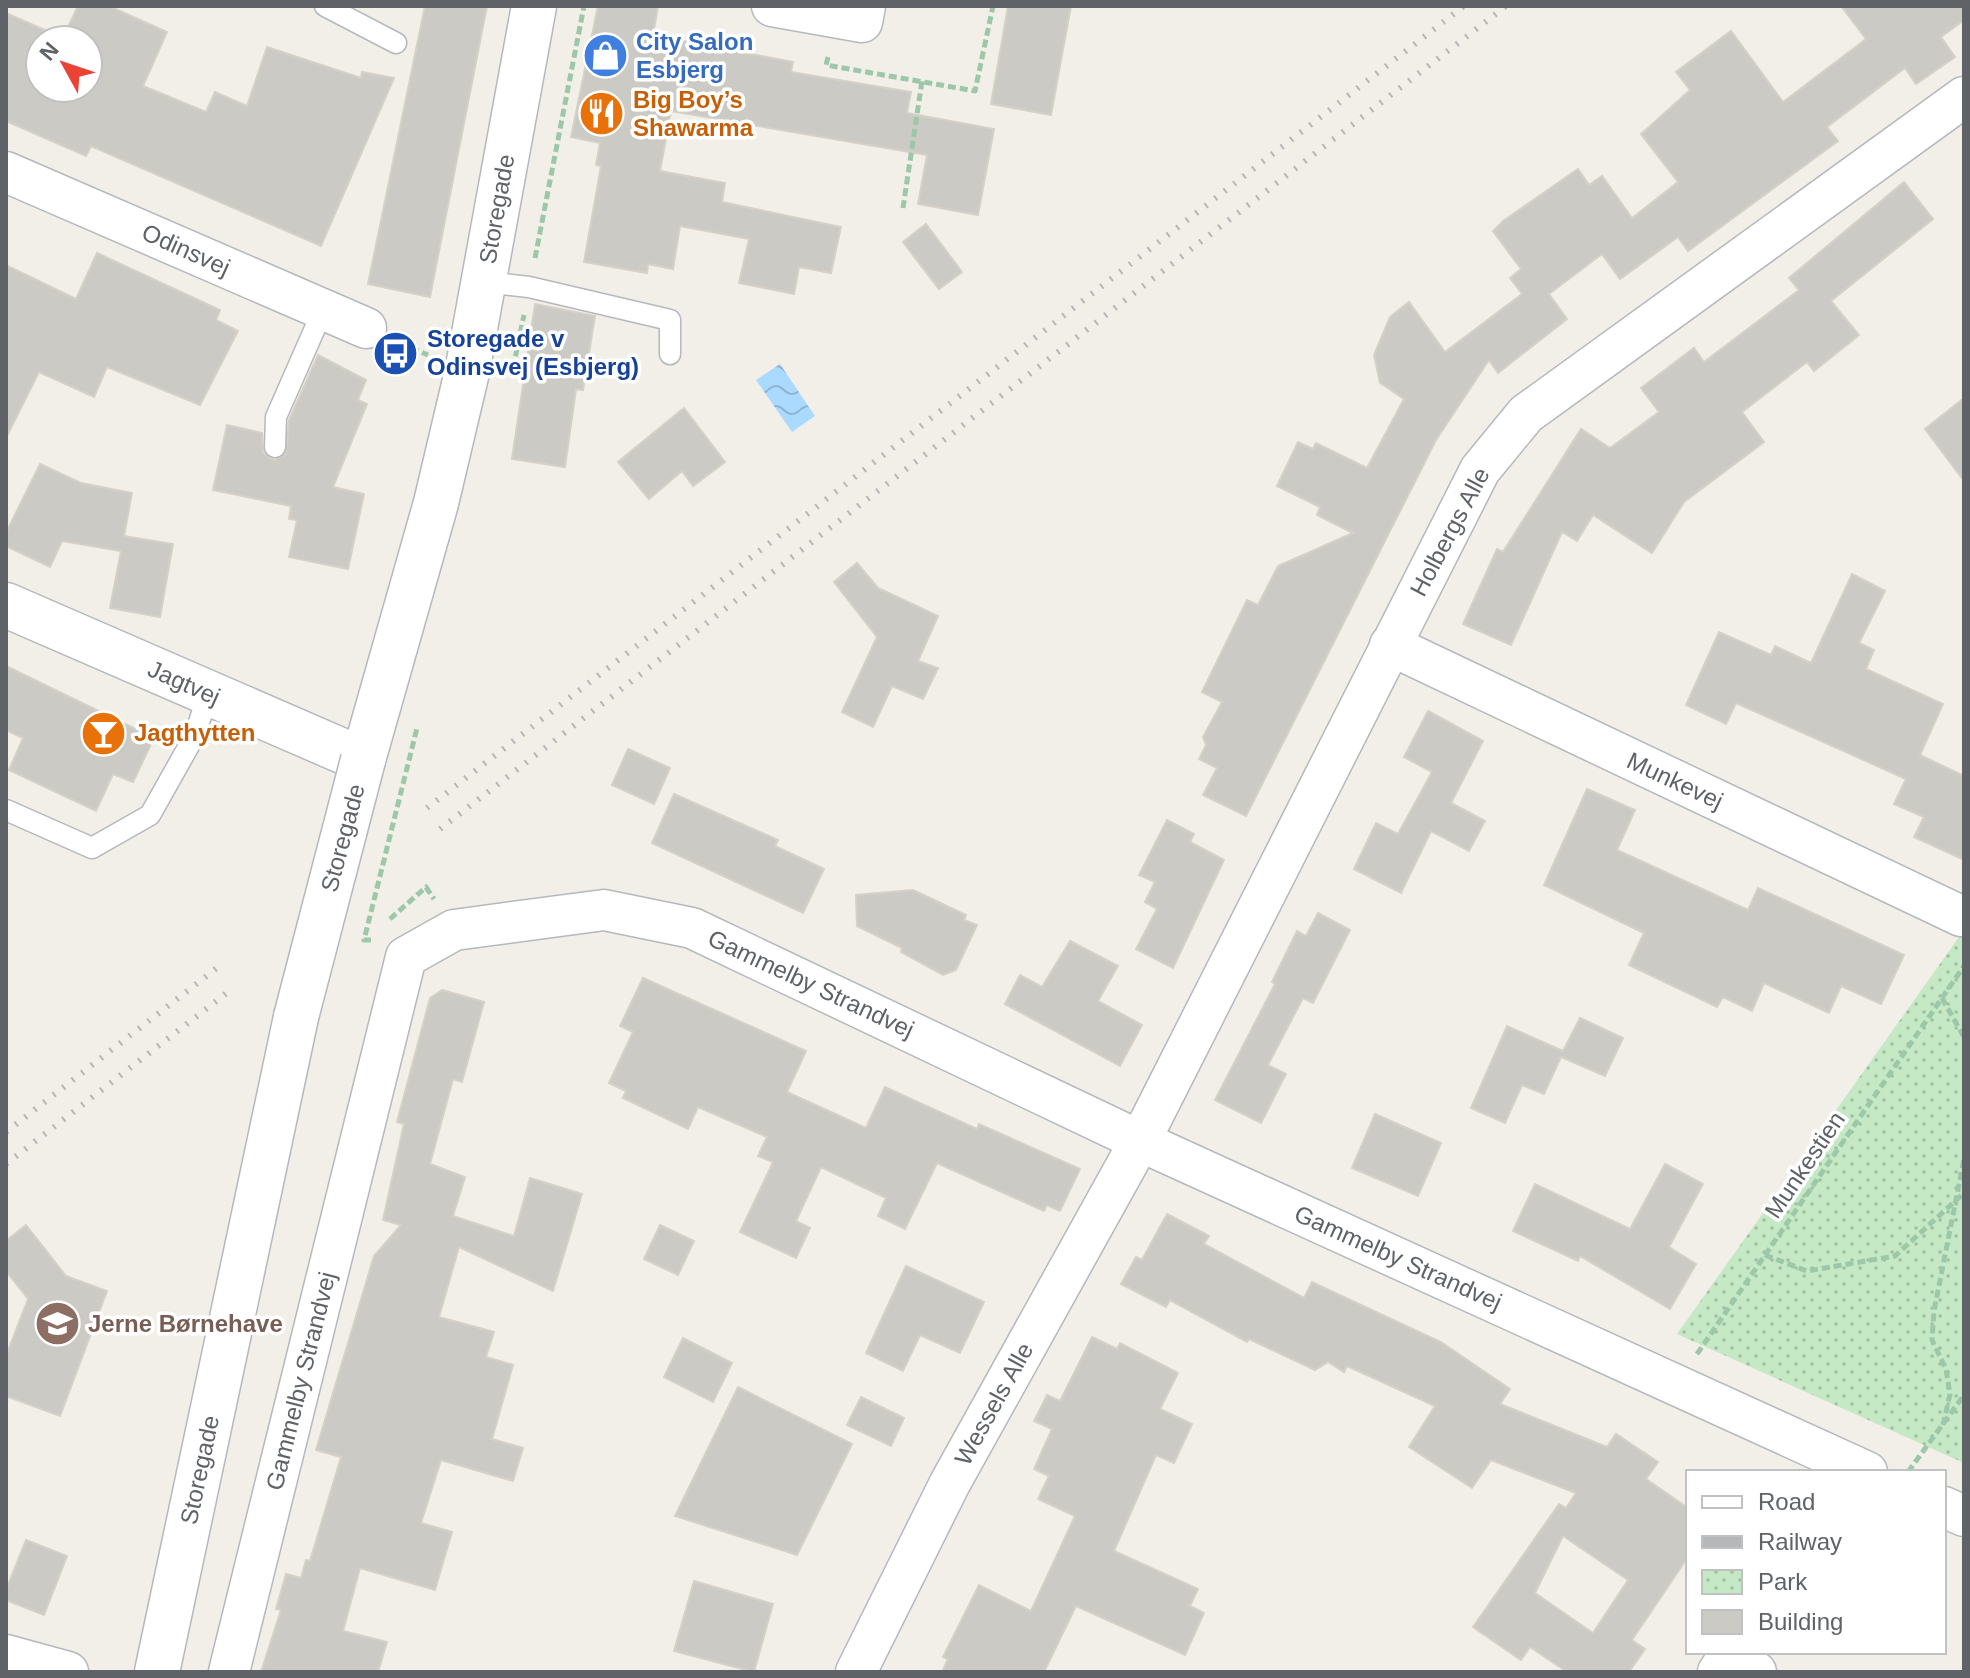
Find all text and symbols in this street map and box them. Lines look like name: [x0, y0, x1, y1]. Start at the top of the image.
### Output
north arrow: [24, 24, 104, 104]
place label: City Salon Esbjerg: [636, 28, 753, 83]
shop icon: City Salon Esbjerg: [581, 32, 629, 80]
text: N: [34, 37, 64, 66]
place label: Big Boy’s Shawarma: [633, 86, 754, 141]
restaurant icon: Big Boy’s Shawarma: [578, 90, 626, 138]
street label: Storegade: [474, 152, 519, 266]
street label: Odinsvej: [138, 218, 234, 281]
place label: Storegade v Odinsvej (Esbjerg): [427, 325, 639, 380]
bus stop icon: Storegade v Odinsvej (Esbjerg): [372, 329, 420, 377]
street label: Holbergs Alle: [1404, 463, 1495, 601]
street label: Jagtvej: [144, 655, 224, 710]
bar icon: Jagthytten: [79, 709, 127, 757]
place label: Jagthytten: [134, 719, 255, 746]
street label: Munkevej: [1623, 747, 1727, 814]
street label: Storegade: [315, 781, 370, 895]
street label: Gammelby Strandvej: [704, 924, 918, 1043]
street label: Munkestien: [1759, 1106, 1850, 1223]
street label: Gammelby Strandvej: [1290, 1200, 1506, 1315]
street label: Gammelby Strandvej: [260, 1269, 341, 1493]
school or university icon: Jerne Børnehave: [33, 1300, 81, 1348]
place label: Jerne Børnehave: [88, 1310, 283, 1337]
street label: Wessels Alle: [949, 1338, 1038, 1470]
street label: Storegade: [175, 1413, 224, 1527]
legend: [1686, 1470, 1946, 1654]
text: Road: [1758, 1488, 1815, 1515]
text: Railway: [1758, 1528, 1842, 1555]
text: Park: [1758, 1568, 1808, 1595]
text: Building: [1758, 1608, 1843, 1635]

